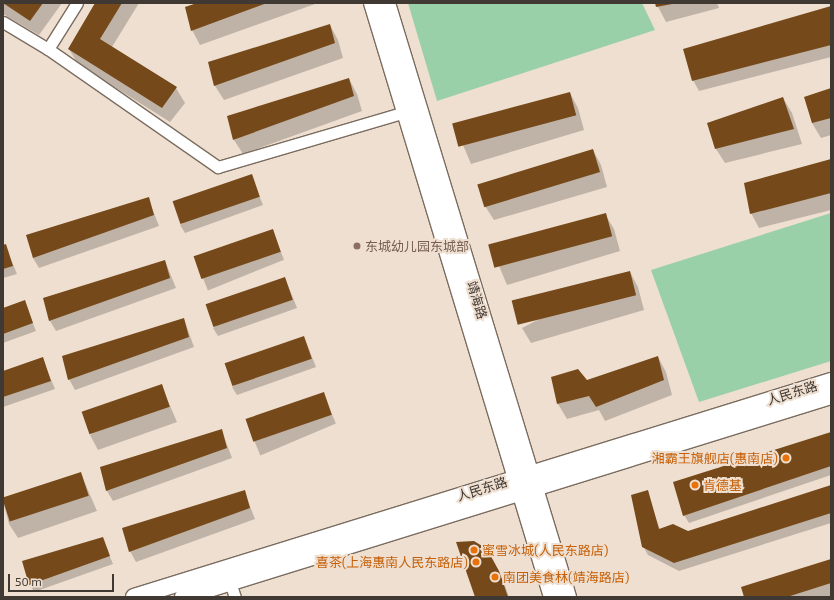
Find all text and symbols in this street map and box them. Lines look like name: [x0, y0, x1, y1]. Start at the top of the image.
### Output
place label: 东城幼儿园东城部: [365, 238, 469, 254]
marker: 东城幼儿园东城部: [352, 241, 362, 251]
street label: 靖海路: [464, 279, 490, 321]
street label: 人民东路: [765, 378, 819, 408]
place label: 湘霸王旗舰店(惠南店): [652, 450, 778, 466]
marker: 湘霸王旗舰店(惠南店): [781, 453, 791, 463]
street label: 人民东路: [455, 474, 509, 504]
place label: 肯德基: [703, 477, 742, 493]
marker: 肯德基: [690, 480, 700, 490]
place label: 蜜雪冰城(人民东路店): [482, 542, 608, 558]
marker: 蜜雪冰城(人民东路店): [469, 545, 479, 555]
place label: 喜茶(上海惠南人民东路店): [316, 554, 468, 570]
marker: 喜茶(上海惠南人民东路店): [471, 557, 481, 567]
scale bar: [10, 566, 116, 592]
place label: 南团美食林(靖海路店): [503, 569, 629, 585]
marker: 南团美食林(靖海路店): [490, 572, 500, 582]
text: 50 m: [15, 574, 42, 588]

